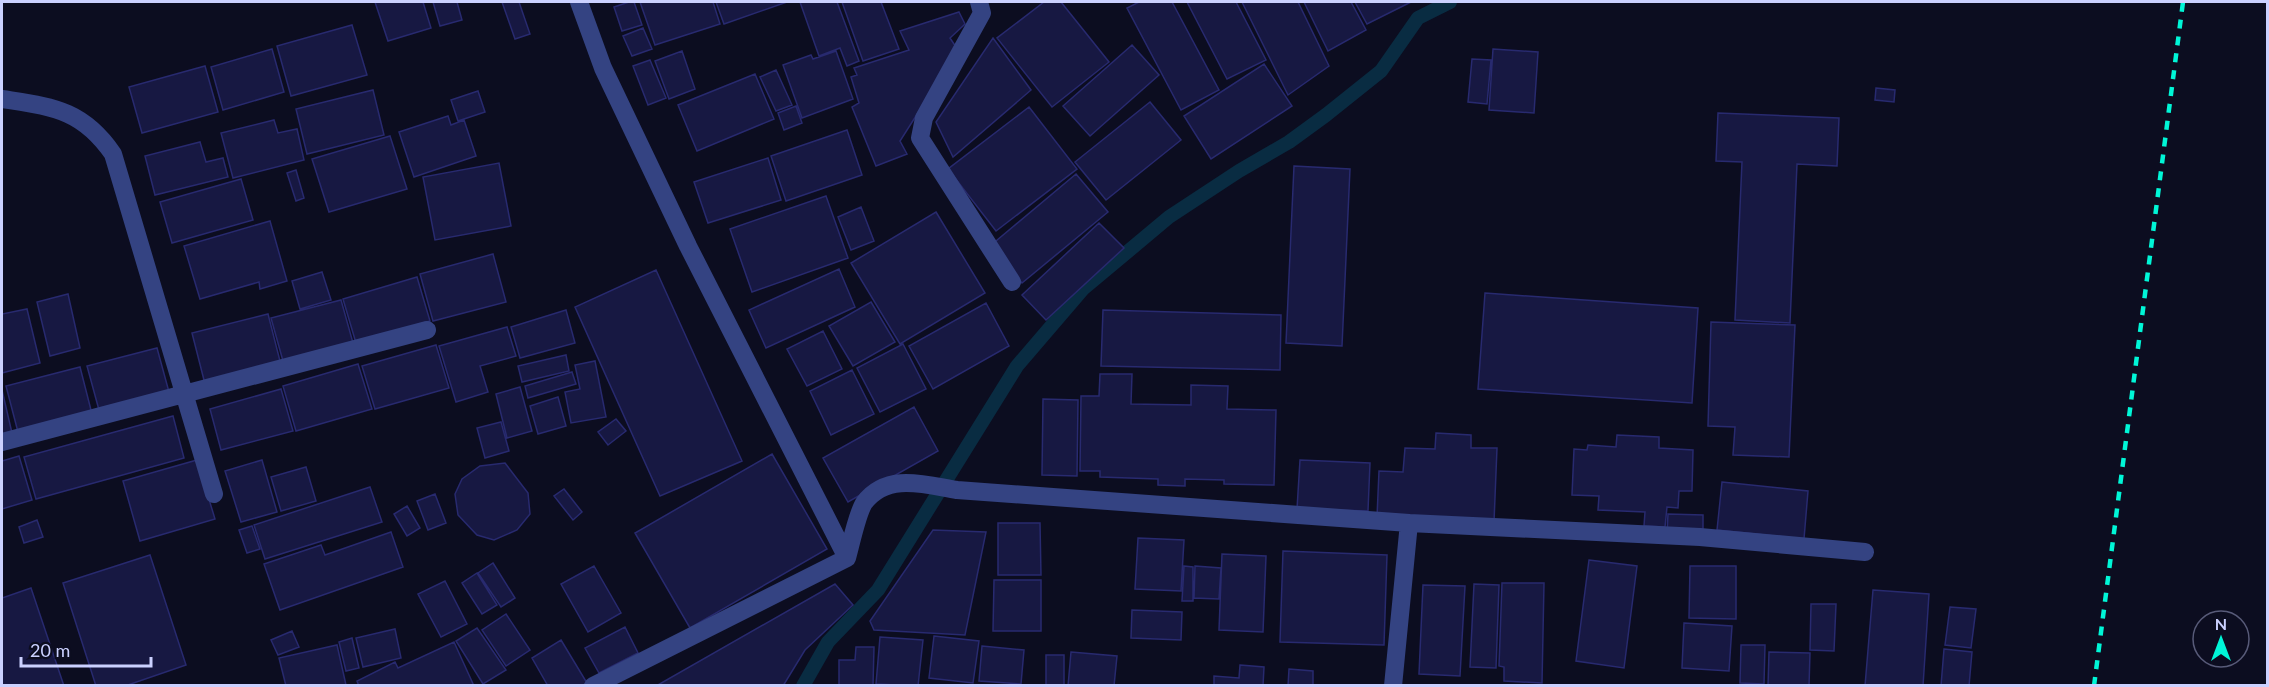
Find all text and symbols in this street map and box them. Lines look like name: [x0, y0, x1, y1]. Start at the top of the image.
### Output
north arrow: [2191, 609, 2251, 669]
text: N: [2215, 614, 2227, 633]
scale bar: [21, 630, 152, 668]
text: 20 m: [30, 639, 70, 661]

